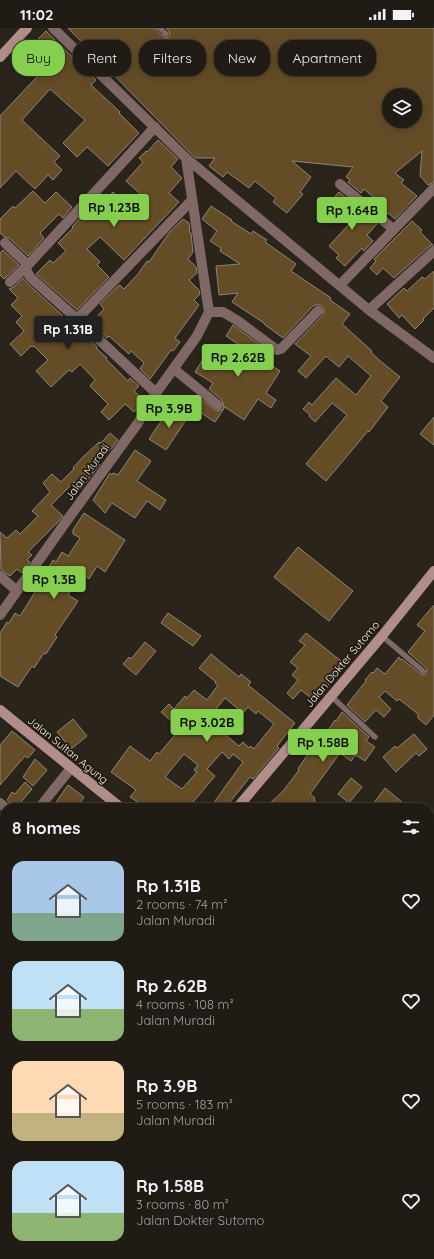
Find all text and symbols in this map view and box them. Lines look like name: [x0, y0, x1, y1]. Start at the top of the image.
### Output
text: 11:02: [20, 5, 54, 24]
chip: Buy: [12, 40, 65, 76]
chip: Rent: [73, 40, 131, 76]
chip: Filters: [139, 40, 206, 76]
chip: New: [214, 40, 270, 76]
chip: Apartment: [278, 40, 376, 76]
map controls: [382, 88, 422, 128]
button: layers: [382, 88, 422, 128]
pin: Rp 1.23B: [73, 194, 155, 228]
pin: Rp 1.64B: [311, 197, 393, 231]
text: Rp 1.23B: [88, 199, 140, 215]
text: Rp 1.64B: [326, 202, 378, 218]
pin: Rp 1.31B: [27, 316, 109, 350]
text: Rp 1.31B: [43, 321, 93, 337]
pin: Rp 2.62B: [197, 344, 279, 378]
text: Rp 2.62B: [211, 349, 265, 365]
pin: Rp 3.9B: [132, 395, 206, 429]
text: Rp 3.9B: [146, 400, 192, 416]
street label: Jalan Muradi: [62, 441, 112, 503]
pin: Rp 1.3B: [17, 566, 91, 600]
text: Rp 1.3B: [32, 571, 76, 587]
street label: Jalan Dokter Sutomo: [302, 618, 382, 710]
pin: Rp 3.02B: [166, 709, 248, 743]
street label: Jalan Sultan Agung: [25, 713, 111, 787]
text: Rp 3.02B: [180, 714, 234, 730]
pin: Rp 1.58B: [282, 729, 364, 763]
text: Rp 1.58B: [297, 734, 349, 750]
icon: filters: [400, 816, 422, 838]
text: 8 homes: [12, 817, 81, 838]
text: Rp 1.31B: [136, 875, 201, 896]
icon: home: [44, 877, 92, 925]
icon: heart: [400, 890, 422, 912]
text: 2 rooms · 74 m²: [136, 896, 227, 912]
text: Jalan Muradi: [136, 912, 215, 928]
text: Rp 2.62B: [136, 975, 207, 996]
icon: home: [44, 977, 92, 1025]
icon: heart: [400, 990, 422, 1012]
text: 4 rooms · 108 m²: [136, 996, 234, 1012]
text: Jalan Muradi: [136, 1012, 215, 1028]
text: Rp 3.9B: [136, 1075, 197, 1096]
icon: home: [44, 1077, 92, 1125]
icon: heart: [400, 1090, 422, 1112]
text: 5 rooms · 183 m²: [136, 1096, 233, 1112]
text: Jalan Muradi: [136, 1112, 215, 1128]
text: Rp 1.58B: [136, 1175, 204, 1196]
icon: home: [44, 1177, 92, 1225]
icon: heart: [400, 1190, 422, 1212]
text: 3 rooms · 80 m²: [136, 1196, 229, 1212]
text: Jalan Dokter Sutomo: [136, 1212, 264, 1228]

